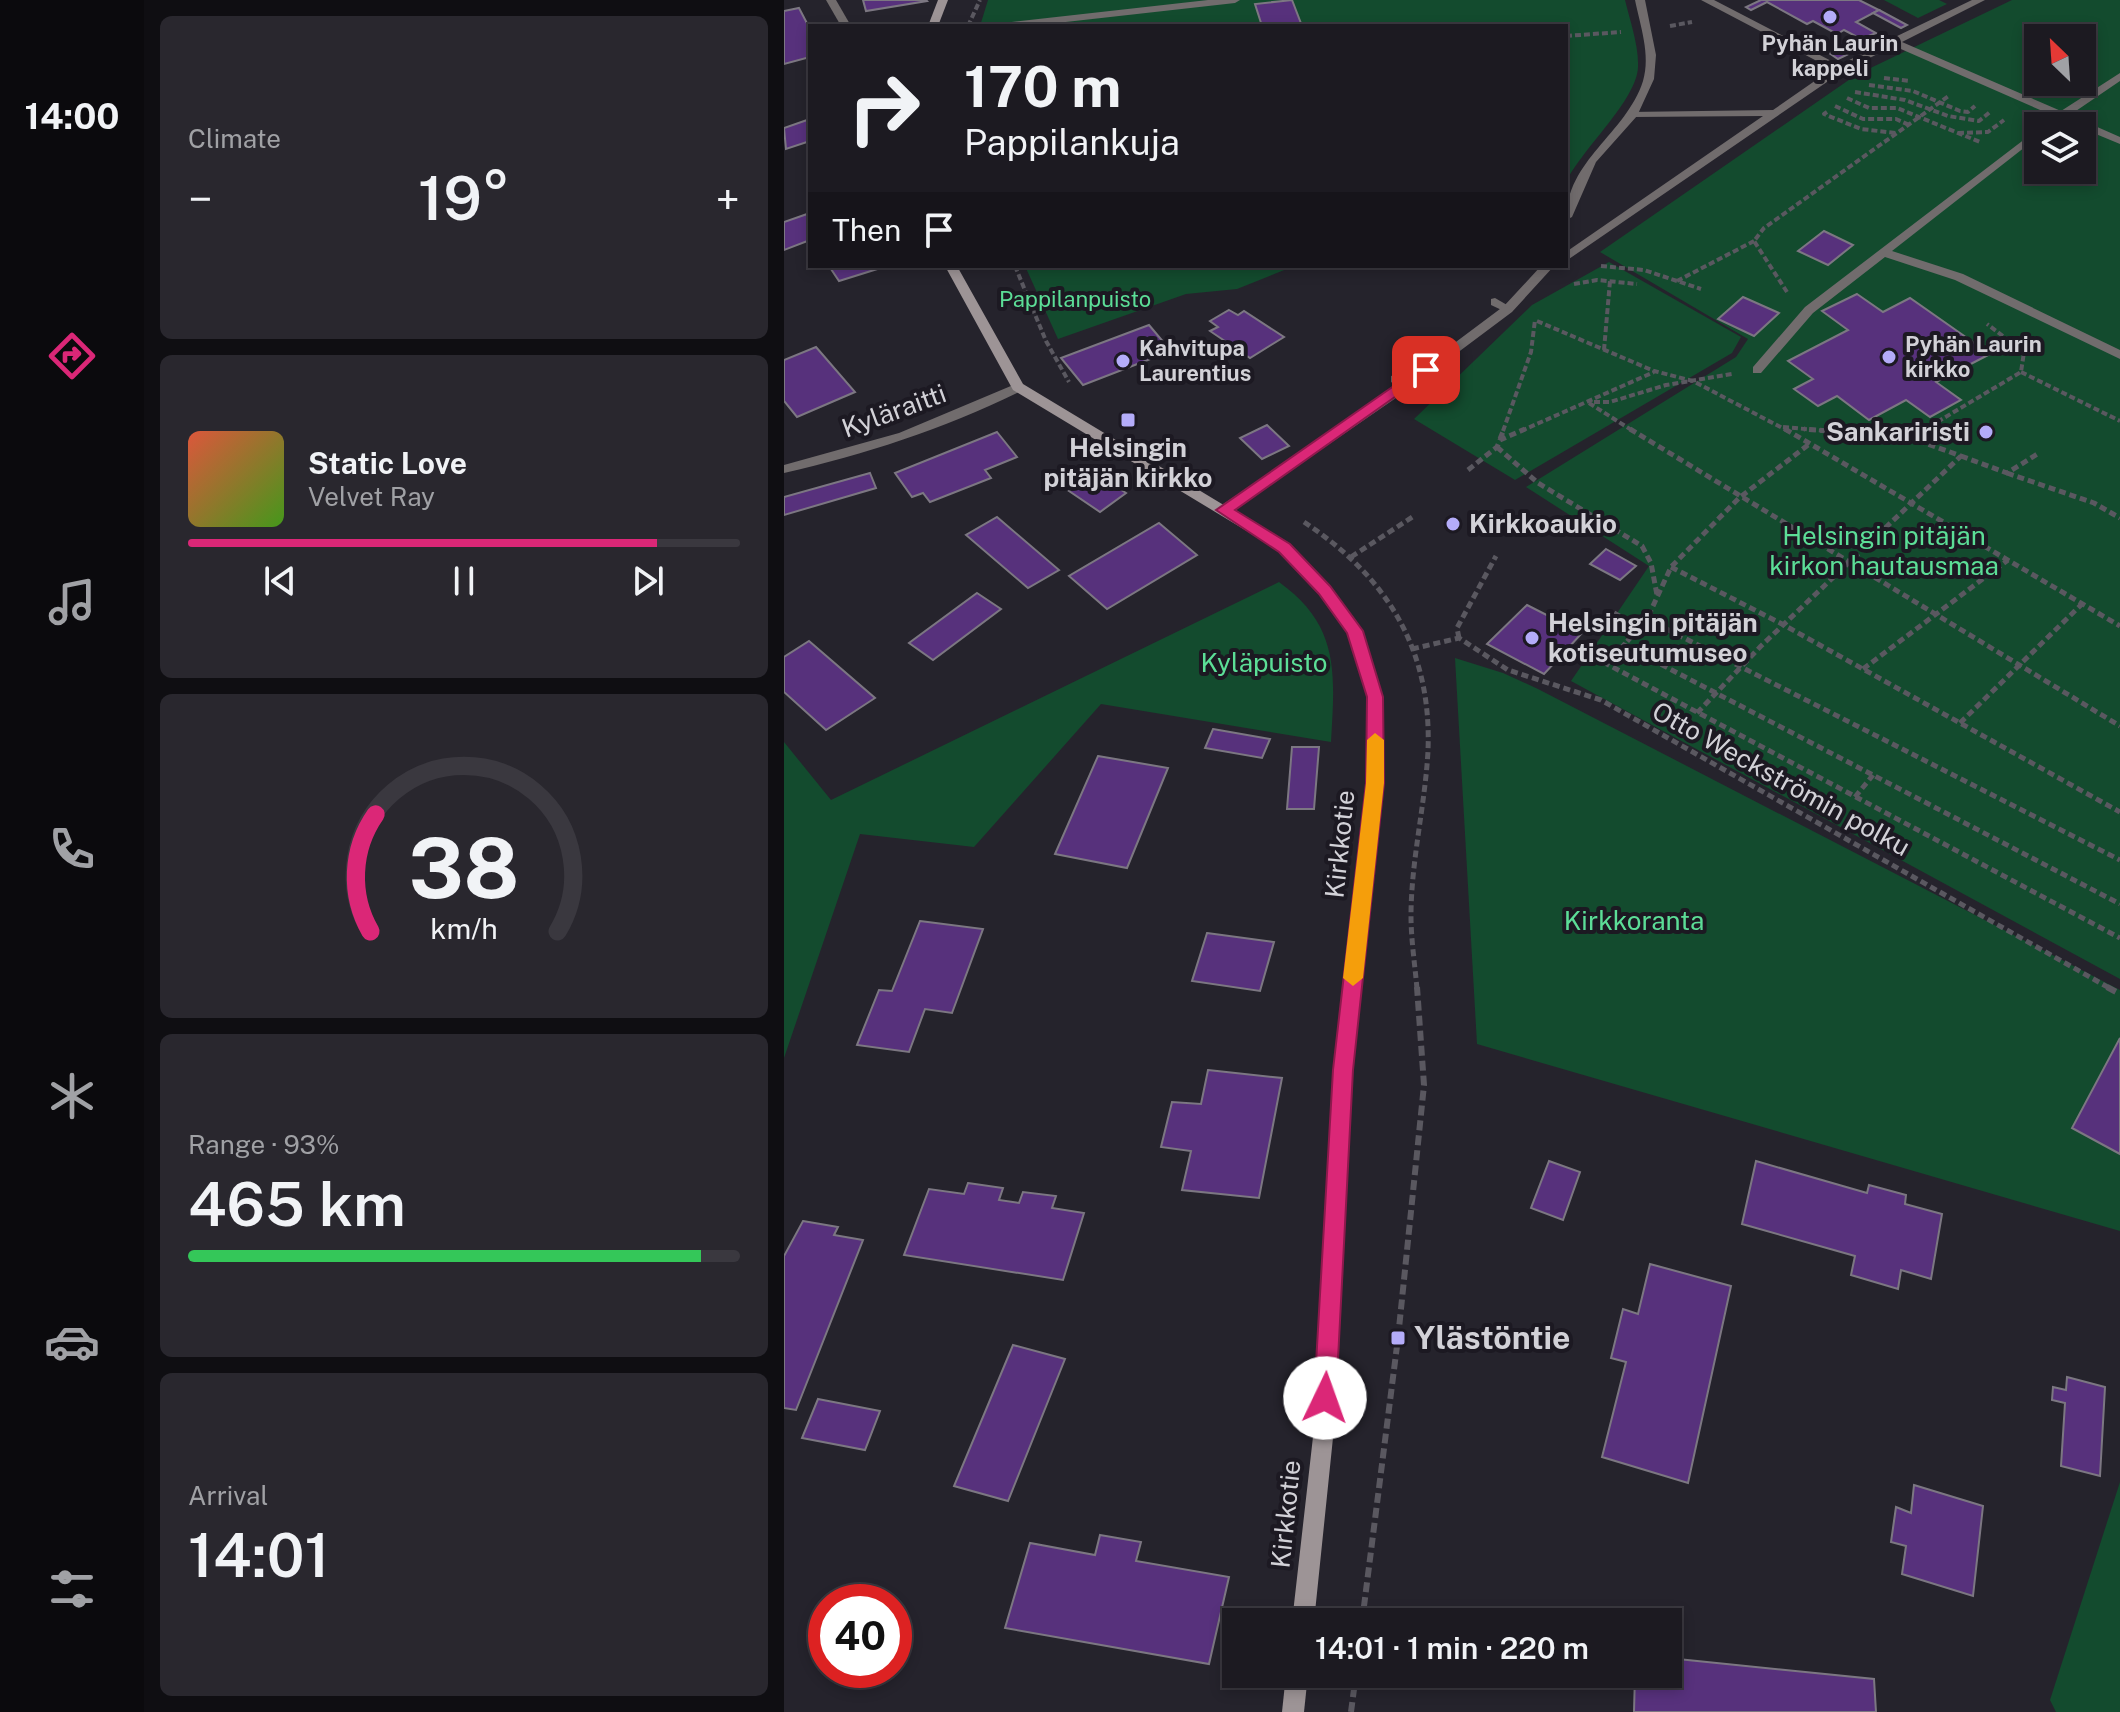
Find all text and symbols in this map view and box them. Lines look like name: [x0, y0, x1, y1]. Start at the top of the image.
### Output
marker: Pyhän Laurin kappeli: [1821, 8, 1839, 26]
north arrow: [2024, 24, 2096, 96]
map controls: [2024, 24, 2096, 184]
place label: Pyhän Laurin kappeli: [1762, 30, 1898, 81]
text: 170 m: [964, 54, 1121, 120]
icon: right: [832, 56, 936, 160]
text: 14:00: [24, 95, 120, 137]
button: layers: [2024, 112, 2096, 184]
text: Pappilankuja: [964, 121, 1180, 163]
text: Climate: [188, 123, 281, 154]
text: 19°: [418, 163, 510, 234]
text: −: [188, 173, 212, 225]
text: +: [716, 173, 740, 225]
icon: arrive: [917, 208, 961, 252]
text: Then: [832, 212, 901, 248]
park label: Pappilanpuisto: [999, 286, 1151, 312]
icon: directions: [44, 328, 100, 384]
place label: Pyhän Laurin kirkko: [1905, 331, 2042, 382]
place label: Kahvitupa Laurentius: [1139, 335, 1251, 386]
pin: [1392, 336, 1460, 404]
icon: arrive: [1404, 348, 1448, 392]
marker: Pyhän Laurin kirkko: [1880, 348, 1898, 366]
marker: Kahvitupa Laurentius: [1114, 352, 1132, 370]
street label: Kyläraitti: [838, 377, 950, 444]
marker: Helsingin pitäjän kirkko: [1119, 411, 1137, 429]
place label: Sankariristi: [1826, 416, 1970, 447]
marker: Sankariristi: [1977, 423, 1995, 441]
place label: Helsingin pitäjän kirkko: [1044, 432, 1212, 493]
text: Static Love: [308, 445, 467, 481]
text: Velvet Ray: [308, 481, 435, 512]
place label: Kirkkoaukio: [1469, 508, 1617, 539]
marker: Kirkkoaukio: [1444, 515, 1462, 533]
park label: Helsingin pitäjän kirkon hautausmaa: [1769, 520, 1999, 581]
icon: previous: [258, 559, 302, 603]
icon: pause: [442, 559, 486, 603]
icon: next: [626, 559, 670, 603]
icon: music: [44, 574, 100, 630]
place label: Helsingin pitäjän kotiseutumuseo: [1548, 607, 1758, 668]
marker: Helsingin pitäjän kotiseutumuseo: [1523, 629, 1541, 647]
park label: Kyläpuisto: [1200, 647, 1328, 678]
street label: Otto Weckströmin polku: [1647, 695, 1915, 862]
street label: Kirkkotie: [1318, 788, 1361, 900]
text: 38: [409, 819, 519, 917]
icon: phone: [44, 821, 100, 877]
park label: Kirkkoranta: [1564, 905, 1704, 936]
text: km/h: [430, 912, 498, 945]
icon: climate: [44, 1068, 100, 1124]
text: Range · 93%: [188, 1129, 339, 1160]
text: 465 km: [188, 1169, 406, 1240]
icon: car: [44, 1314, 100, 1370]
place label: Ylästöntie: [1414, 1319, 1571, 1356]
marker: Ylästöntie: [1389, 1329, 1407, 1347]
position arrow: [1283, 1356, 1367, 1440]
street label: Kirkkotie: [1264, 1458, 1307, 1570]
text: Arrival: [188, 1480, 268, 1511]
text: 14:01: [188, 1520, 330, 1591]
icon: filters: [44, 1561, 100, 1617]
speed limit sign: 40: [808, 1584, 912, 1688]
text: 14:01 · 1 min · 220 m: [1315, 1630, 1589, 1666]

